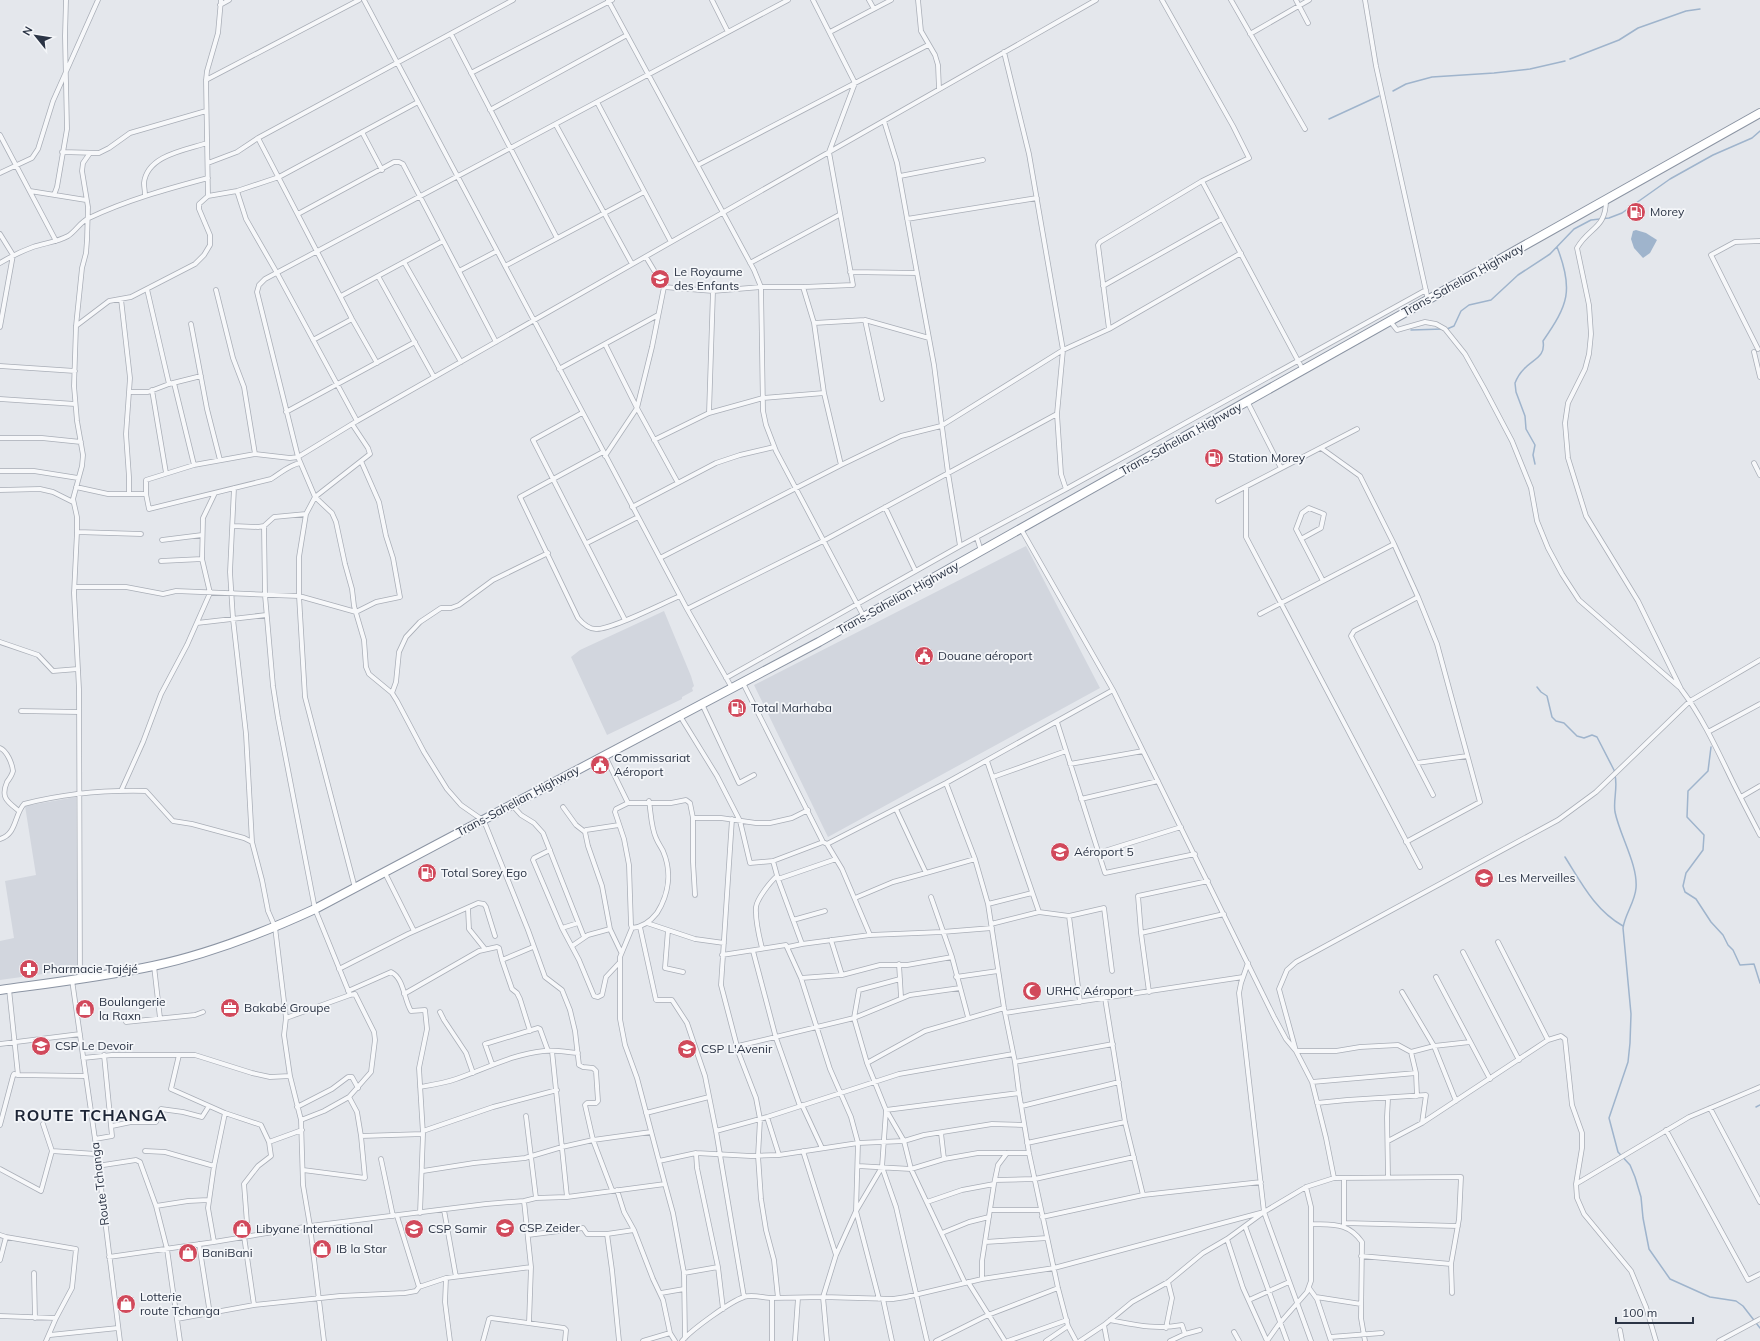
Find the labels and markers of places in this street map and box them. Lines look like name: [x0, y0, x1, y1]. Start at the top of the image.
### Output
fuel station icon: Morey: [1625, 201, 1647, 223]
place label: Morey: [1650, 204, 1685, 219]
place label: Le Royaume des Enfants: [674, 264, 743, 293]
school or university icon: Le Royaume des Enfants: [649, 268, 671, 290]
fuel station icon: Station Morey: [1203, 447, 1225, 469]
place label: Station Morey: [1228, 450, 1306, 465]
public building icon: Douane aéroport: [913, 645, 935, 667]
place label: Douane aéroport: [938, 648, 1032, 663]
fuel station icon: Total Marhaba: [726, 697, 748, 719]
place label: Total Marhaba: [751, 700, 832, 715]
place label: Commissariat Aéroport: [614, 750, 690, 779]
public building icon: Commissariat Aéroport: [589, 754, 611, 776]
school or university icon: Aéroport 5: [1049, 841, 1071, 863]
place label: Aéroport 5: [1074, 844, 1134, 859]
fuel station icon: Total Sorey Ego: [416, 862, 438, 884]
place label: Total Sorey Ego: [441, 865, 527, 880]
school or university icon: Les Merveilles: [1473, 867, 1495, 889]
place label: Les Merveilles: [1498, 870, 1576, 885]
pharmacy icon: Pharmacie Tajéjé: [18, 958, 40, 980]
place label: Pharmacie Tajéjé: [43, 961, 138, 976]
mosque icon: URHC Aéroport: [1021, 980, 1043, 1002]
place label: URHC Aéroport: [1046, 983, 1133, 998]
place label: Boulangerie la Raxn: [99, 994, 166, 1023]
office icon: Bakabé Groupe: [219, 997, 241, 1019]
shop icon: Boulangerie la Raxn: [74, 998, 96, 1020]
place label: Bakabé Groupe: [244, 1000, 330, 1015]
school or university icon: CSP Le Devoir: [30, 1035, 52, 1057]
place label: CSP Le Devoir: [55, 1038, 134, 1053]
school or university icon: CSP L'Avenir: [676, 1038, 698, 1060]
place label: CSP L'Avenir: [701, 1041, 773, 1056]
school or university icon: CSP Zeider: [494, 1217, 516, 1239]
shop icon: Libyane International: [231, 1218, 253, 1240]
school or university icon: CSP Samir: [403, 1218, 425, 1240]
place label: CSP Zeider: [519, 1220, 581, 1235]
place label: Libyane International: [256, 1221, 373, 1236]
place label: CSP Samir: [428, 1221, 488, 1236]
shop icon: IB la Star: [311, 1238, 333, 1260]
place label: IB la Star: [336, 1241, 387, 1256]
shop icon: BaniBani: [177, 1242, 199, 1264]
place label: BaniBani: [202, 1245, 253, 1260]
place label: Lotterie route Tchanga: [140, 1289, 220, 1318]
shop icon: Lotterie route Tchanga: [115, 1293, 137, 1315]

